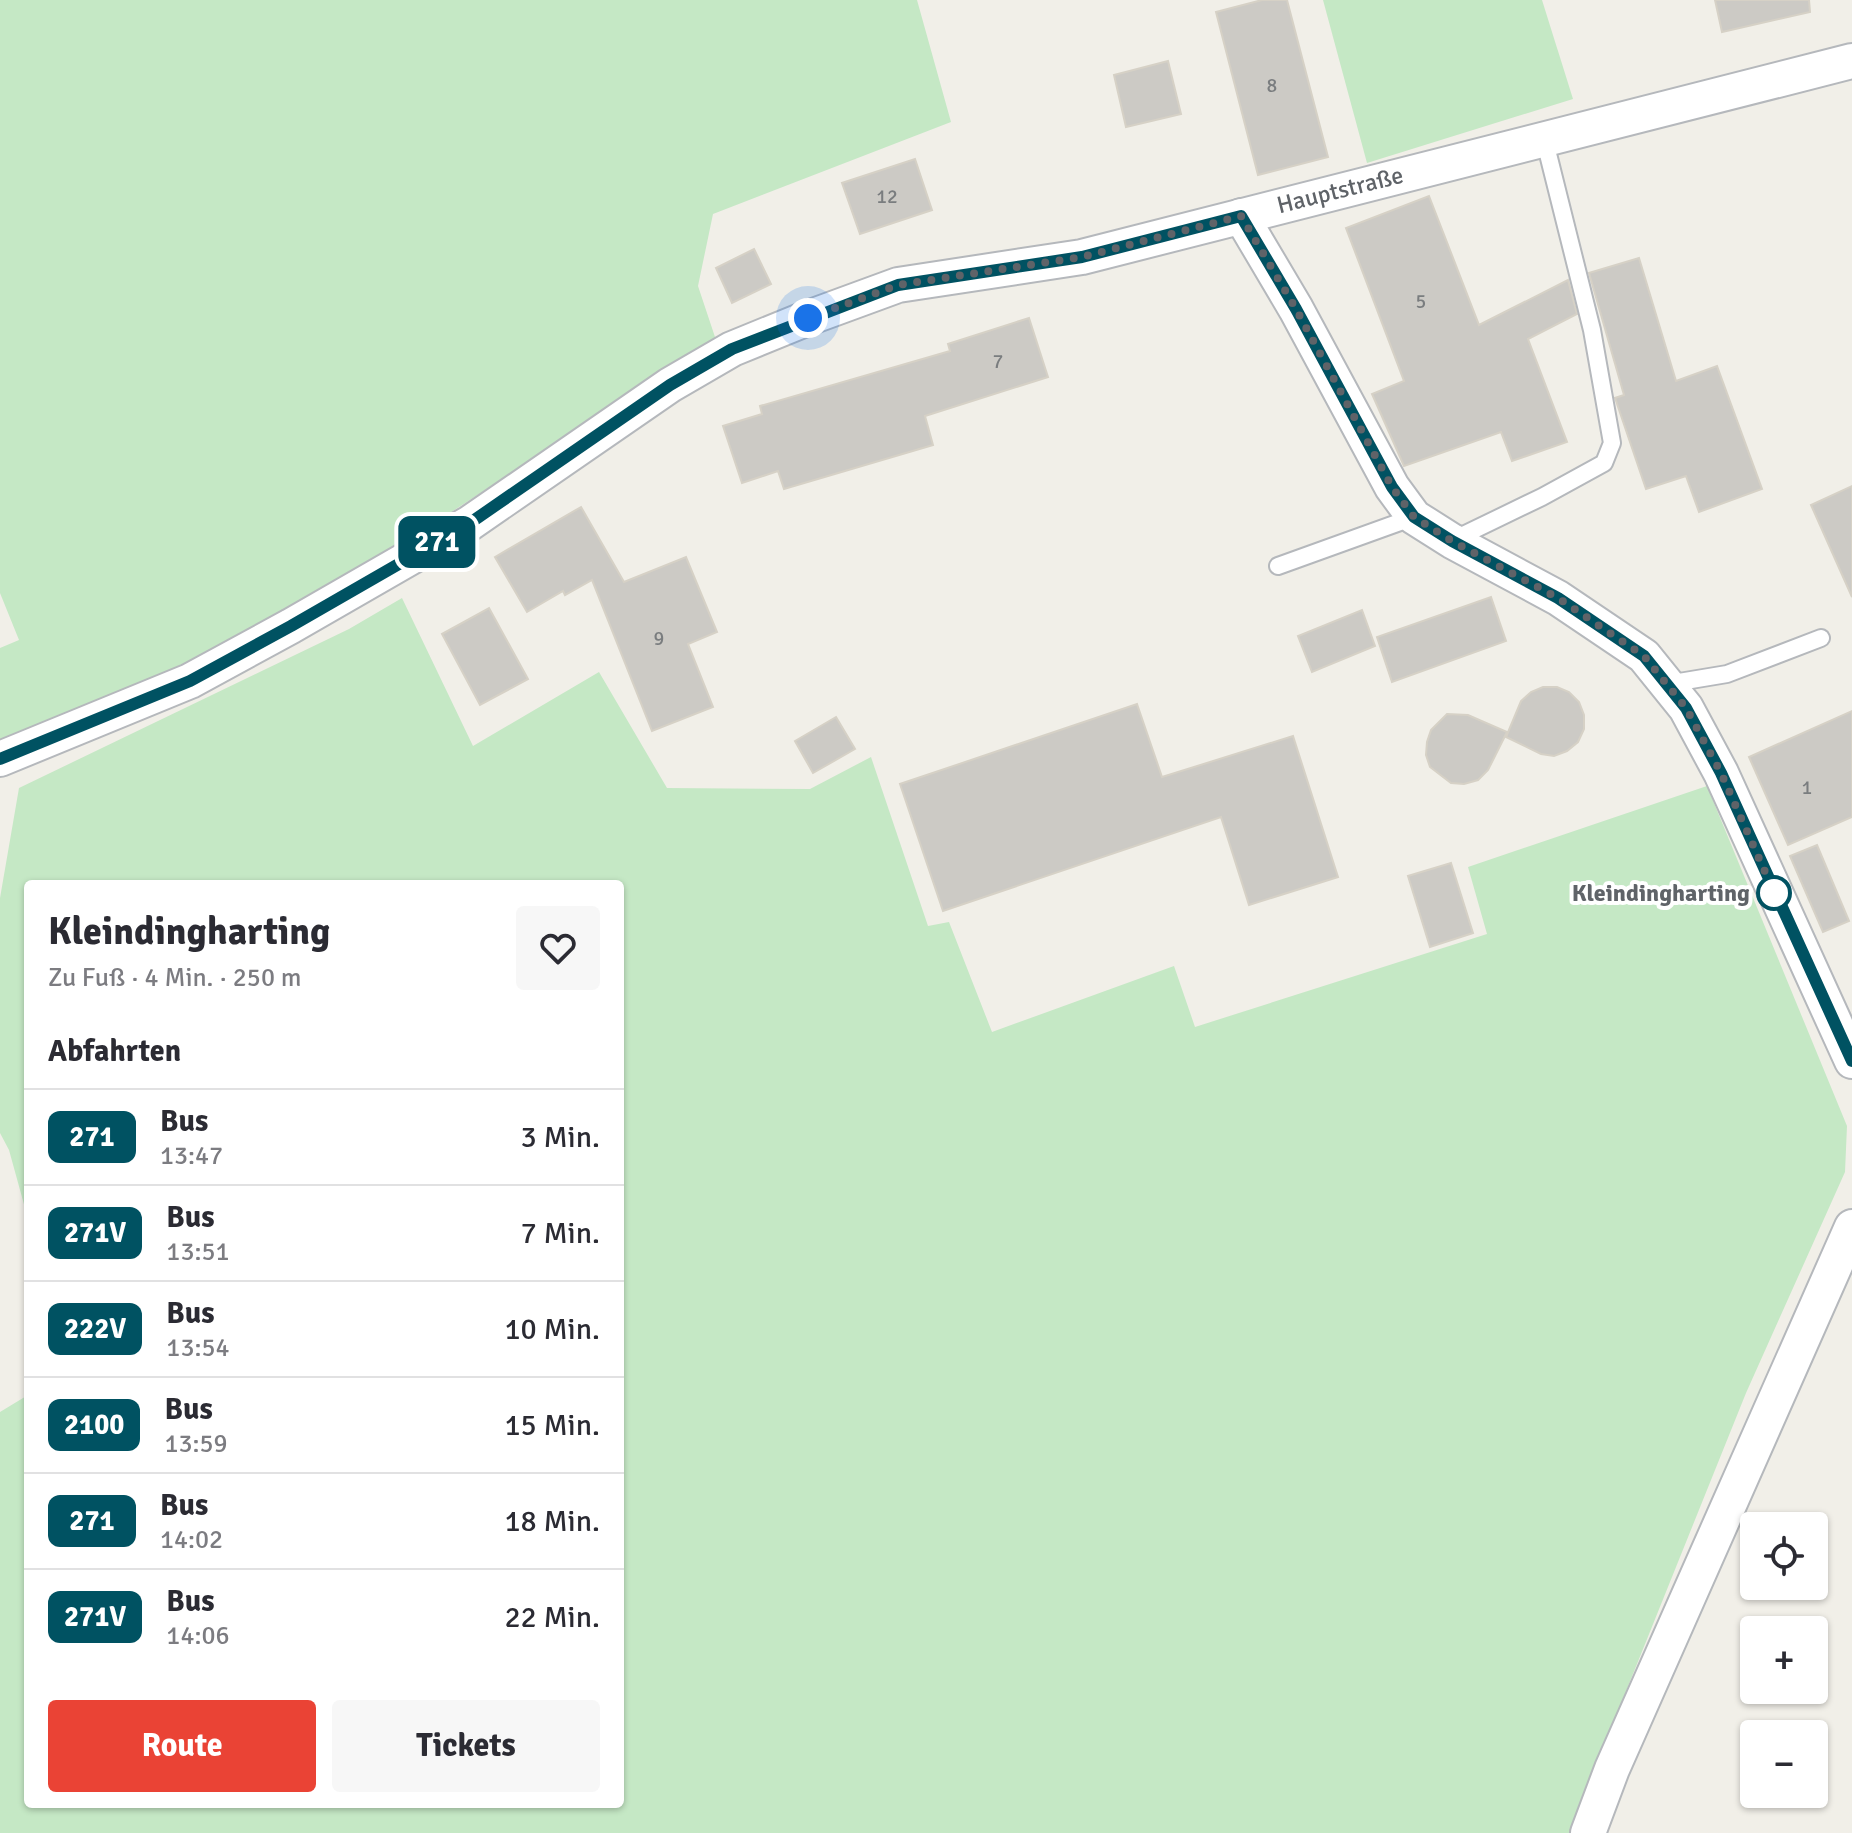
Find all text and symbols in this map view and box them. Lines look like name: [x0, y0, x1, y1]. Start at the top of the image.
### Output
house number: 8: [1267, 73, 1277, 98]
street label: Hauptstraße: [1274, 160, 1406, 220]
house number: 12: [876, 184, 898, 209]
house number: 5: [1416, 289, 1426, 314]
your location: [788, 298, 828, 338]
house number: 7: [993, 349, 1003, 374]
line badge: 271: [391, 516, 483, 568]
text: 271: [414, 525, 460, 559]
house number: 9: [654, 626, 664, 651]
house number: 1: [1802, 775, 1812, 800]
marker: Kleindingharting: [1757, 876, 1791, 910]
place label: Kleindingharting: [1572, 878, 1750, 908]
button: heart: [516, 906, 600, 990]
text: Kleindingharting: [48, 908, 330, 955]
text: Zu Fuß · 4 Min. · 250 m: [48, 962, 301, 994]
text: Abfahrten: [48, 1033, 181, 1070]
text: Bus: [160, 1103, 208, 1140]
text: 3 Min.: [521, 1119, 600, 1156]
text: 271: [69, 1120, 115, 1154]
text: 13:47: [160, 1140, 223, 1172]
text: Bus: [166, 1199, 215, 1236]
text: 7 Min.: [521, 1215, 600, 1252]
text: 271V: [64, 1216, 126, 1250]
text: 13:51: [166, 1236, 230, 1268]
text: Bus: [166, 1295, 215, 1332]
text: 10 Min.: [504, 1311, 600, 1348]
text: 222V: [64, 1312, 126, 1346]
text: 13:54: [166, 1332, 230, 1364]
text: Bus: [164, 1391, 213, 1428]
text: 15 Min.: [504, 1407, 600, 1444]
text: 2100: [64, 1408, 124, 1442]
text: 13:59: [164, 1428, 228, 1460]
text: Bus: [160, 1487, 208, 1524]
text: 18 Min.: [504, 1503, 600, 1540]
text: 271: [69, 1504, 115, 1538]
map controls: [1740, 1512, 1828, 1808]
button: locate: [1740, 1512, 1828, 1600]
text: 14:02: [160, 1524, 223, 1556]
text: Bus: [166, 1583, 215, 1620]
text: 22 Min.: [504, 1599, 600, 1636]
text: 271V: [64, 1600, 126, 1634]
button: +: [1740, 1616, 1828, 1704]
text: 14:06: [166, 1620, 230, 1652]
button: Route: [48, 1700, 316, 1792]
button: Tickets: [332, 1700, 600, 1792]
button: −: [1740, 1720, 1828, 1808]

